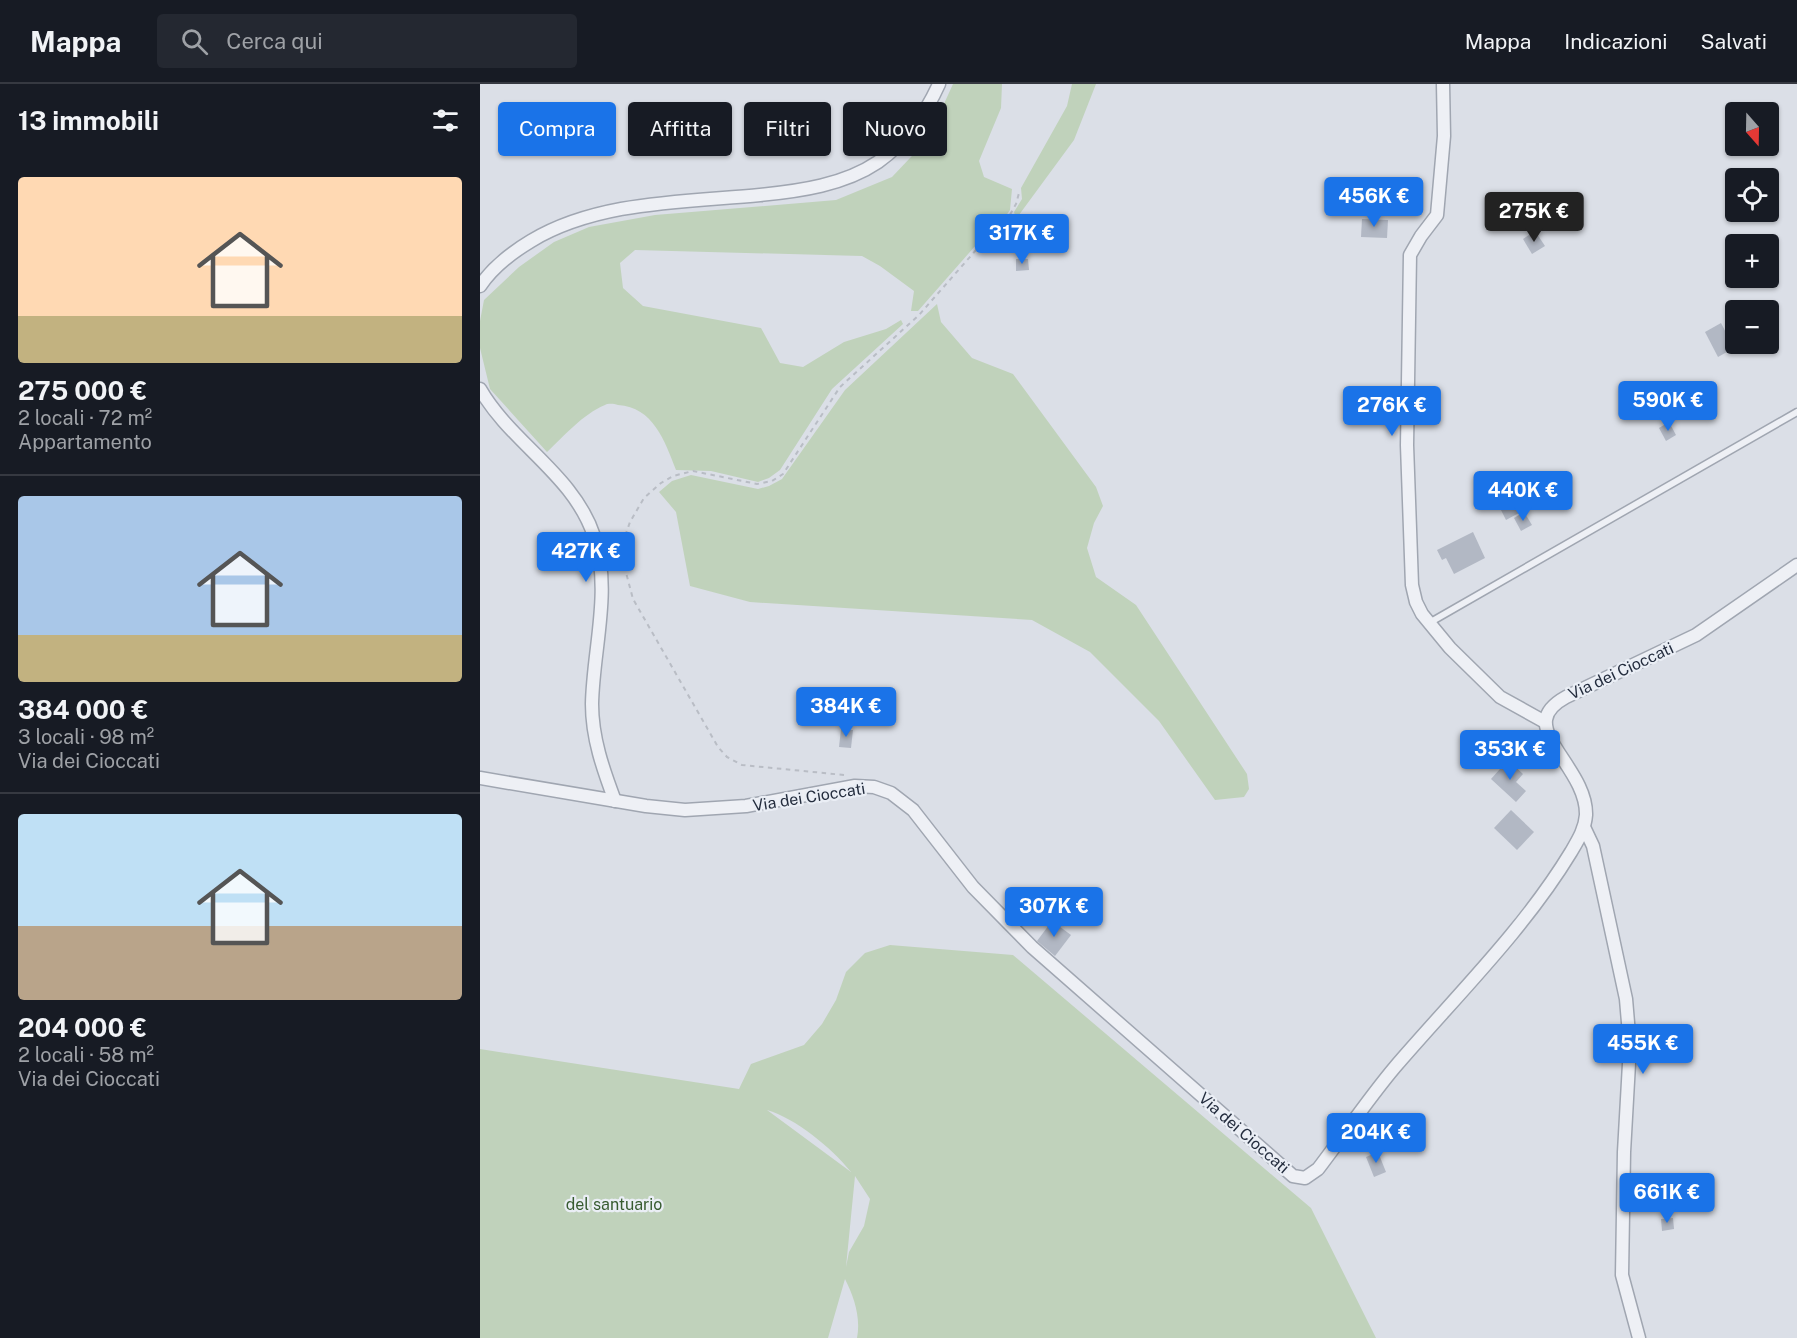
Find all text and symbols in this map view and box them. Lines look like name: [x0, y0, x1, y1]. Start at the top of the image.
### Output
search box: [157, 14, 577, 68]
text: Mappa: [30, 25, 121, 58]
icon: search: [178, 25, 211, 58]
text: Cerca qui: [226, 28, 323, 54]
text: Mappa: [1465, 29, 1531, 54]
text: Indicazioni: [1564, 29, 1668, 54]
text: Salvati: [1701, 29, 1767, 54]
chip: Compra: [498, 102, 616, 156]
chip: Affitta: [628, 102, 732, 156]
chip: Filtri: [744, 102, 831, 156]
chip: Nuovo: [843, 102, 947, 156]
north arrow: [1725, 102, 1779, 156]
map controls: [1725, 102, 1779, 354]
icon: filters: [429, 104, 462, 137]
text: 13 immobili: [18, 105, 159, 136]
button: locate: [1725, 168, 1779, 222]
pin: 456K €: [1325, 177, 1423, 228]
text: 456K €: [1338, 184, 1410, 208]
pin: 275K €: [1485, 192, 1583, 243]
text: 275K €: [1499, 199, 1569, 223]
pin: 317K €: [973, 214, 1071, 265]
icon: home: [186, 216, 294, 324]
text: 317K €: [989, 221, 1055, 245]
button: +: [1725, 234, 1779, 288]
button: −: [1725, 300, 1779, 354]
text: 275 000 €: [18, 375, 147, 406]
pin: 590K €: [1619, 381, 1717, 432]
pin: 276K €: [1343, 386, 1441, 437]
text: 590K €: [1632, 388, 1704, 412]
text: 276K €: [1357, 393, 1427, 417]
text: 2 locali · 72 m²: [18, 406, 152, 430]
text: Appartamento: [18, 430, 152, 454]
pin: 440K €: [1474, 471, 1572, 522]
text: 440K €: [1487, 478, 1559, 502]
pin: 427K €: [537, 532, 635, 583]
icon: home: [186, 535, 294, 643]
text: 427K €: [551, 539, 621, 563]
street label: Via dei Cioccati: [1565, 638, 1677, 704]
pin: 384K €: [797, 687, 895, 738]
text: 384 000 €: [18, 694, 148, 725]
text: 384K €: [810, 694, 882, 718]
text: 3 locali · 98 m²: [18, 725, 154, 749]
pin: 353K €: [1461, 730, 1559, 781]
text: 353K €: [1474, 737, 1546, 761]
text: Via dei Cioccati: [18, 749, 160, 773]
street label: Via dei Cioccati: [751, 779, 867, 815]
icon: home: [186, 853, 294, 961]
pin: 307K €: [1005, 887, 1103, 938]
text: 307K €: [1019, 894, 1089, 918]
text: 204 000 €: [18, 1012, 147, 1043]
pin: 455K €: [1594, 1024, 1692, 1075]
text: 455K €: [1607, 1031, 1679, 1055]
text: 2 locali · 58 m²: [18, 1043, 154, 1067]
text: Via dei Cioccati: [18, 1067, 160, 1091]
street label: Via dei Cioccati: [1195, 1089, 1293, 1177]
pin: 204K €: [1327, 1113, 1425, 1164]
text: 204K €: [1341, 1120, 1411, 1144]
pin: 661K €: [1618, 1173, 1716, 1224]
text: 661K €: [1634, 1180, 1700, 1204]
park label: del santuario: [566, 1195, 662, 1214]

